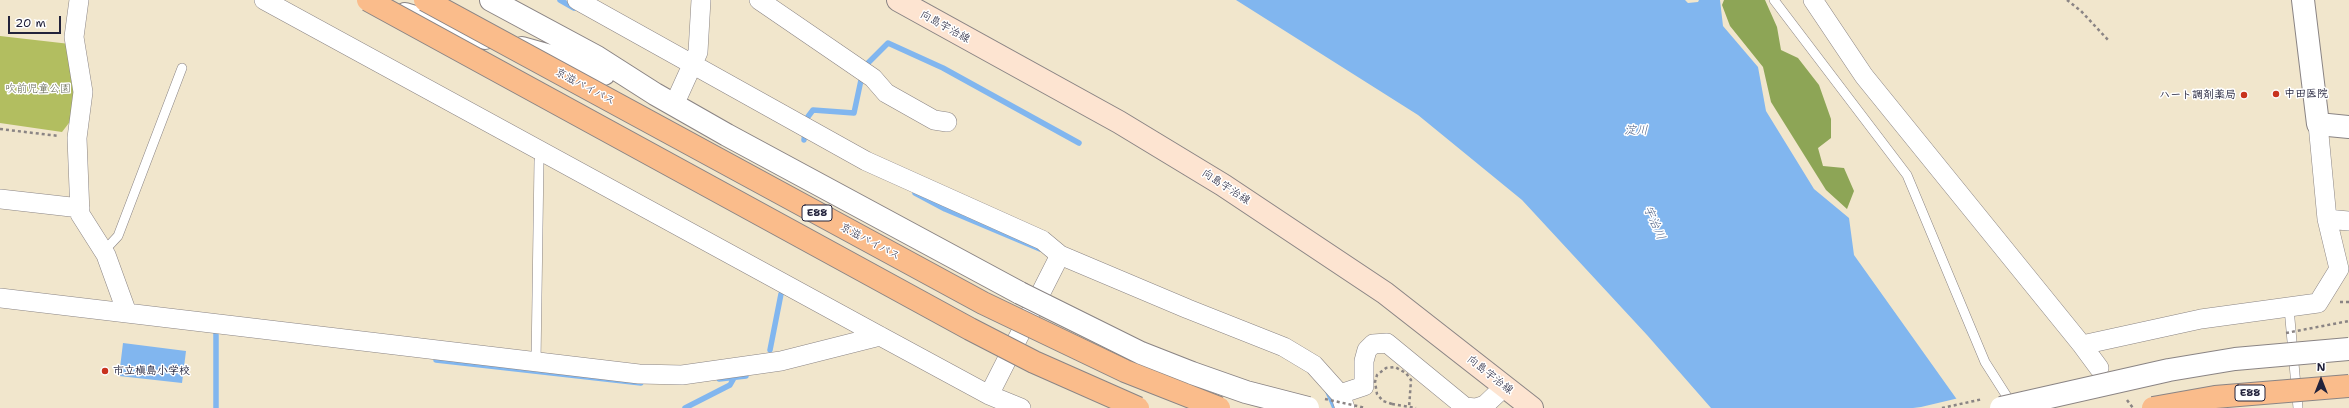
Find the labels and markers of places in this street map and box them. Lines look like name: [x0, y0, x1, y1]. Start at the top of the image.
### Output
place label: 中田医院: [2284, 87, 2328, 101]
place label: ハート調剤薬局: [2159, 88, 2236, 102]
marker: 中田医院: [2271, 89, 2281, 99]
marker: ハート調剤薬局: [2239, 90, 2249, 100]
place label: 市立槇島小学校: [113, 364, 190, 378]
marker: 市立槇島小学校: [100, 366, 110, 376]

